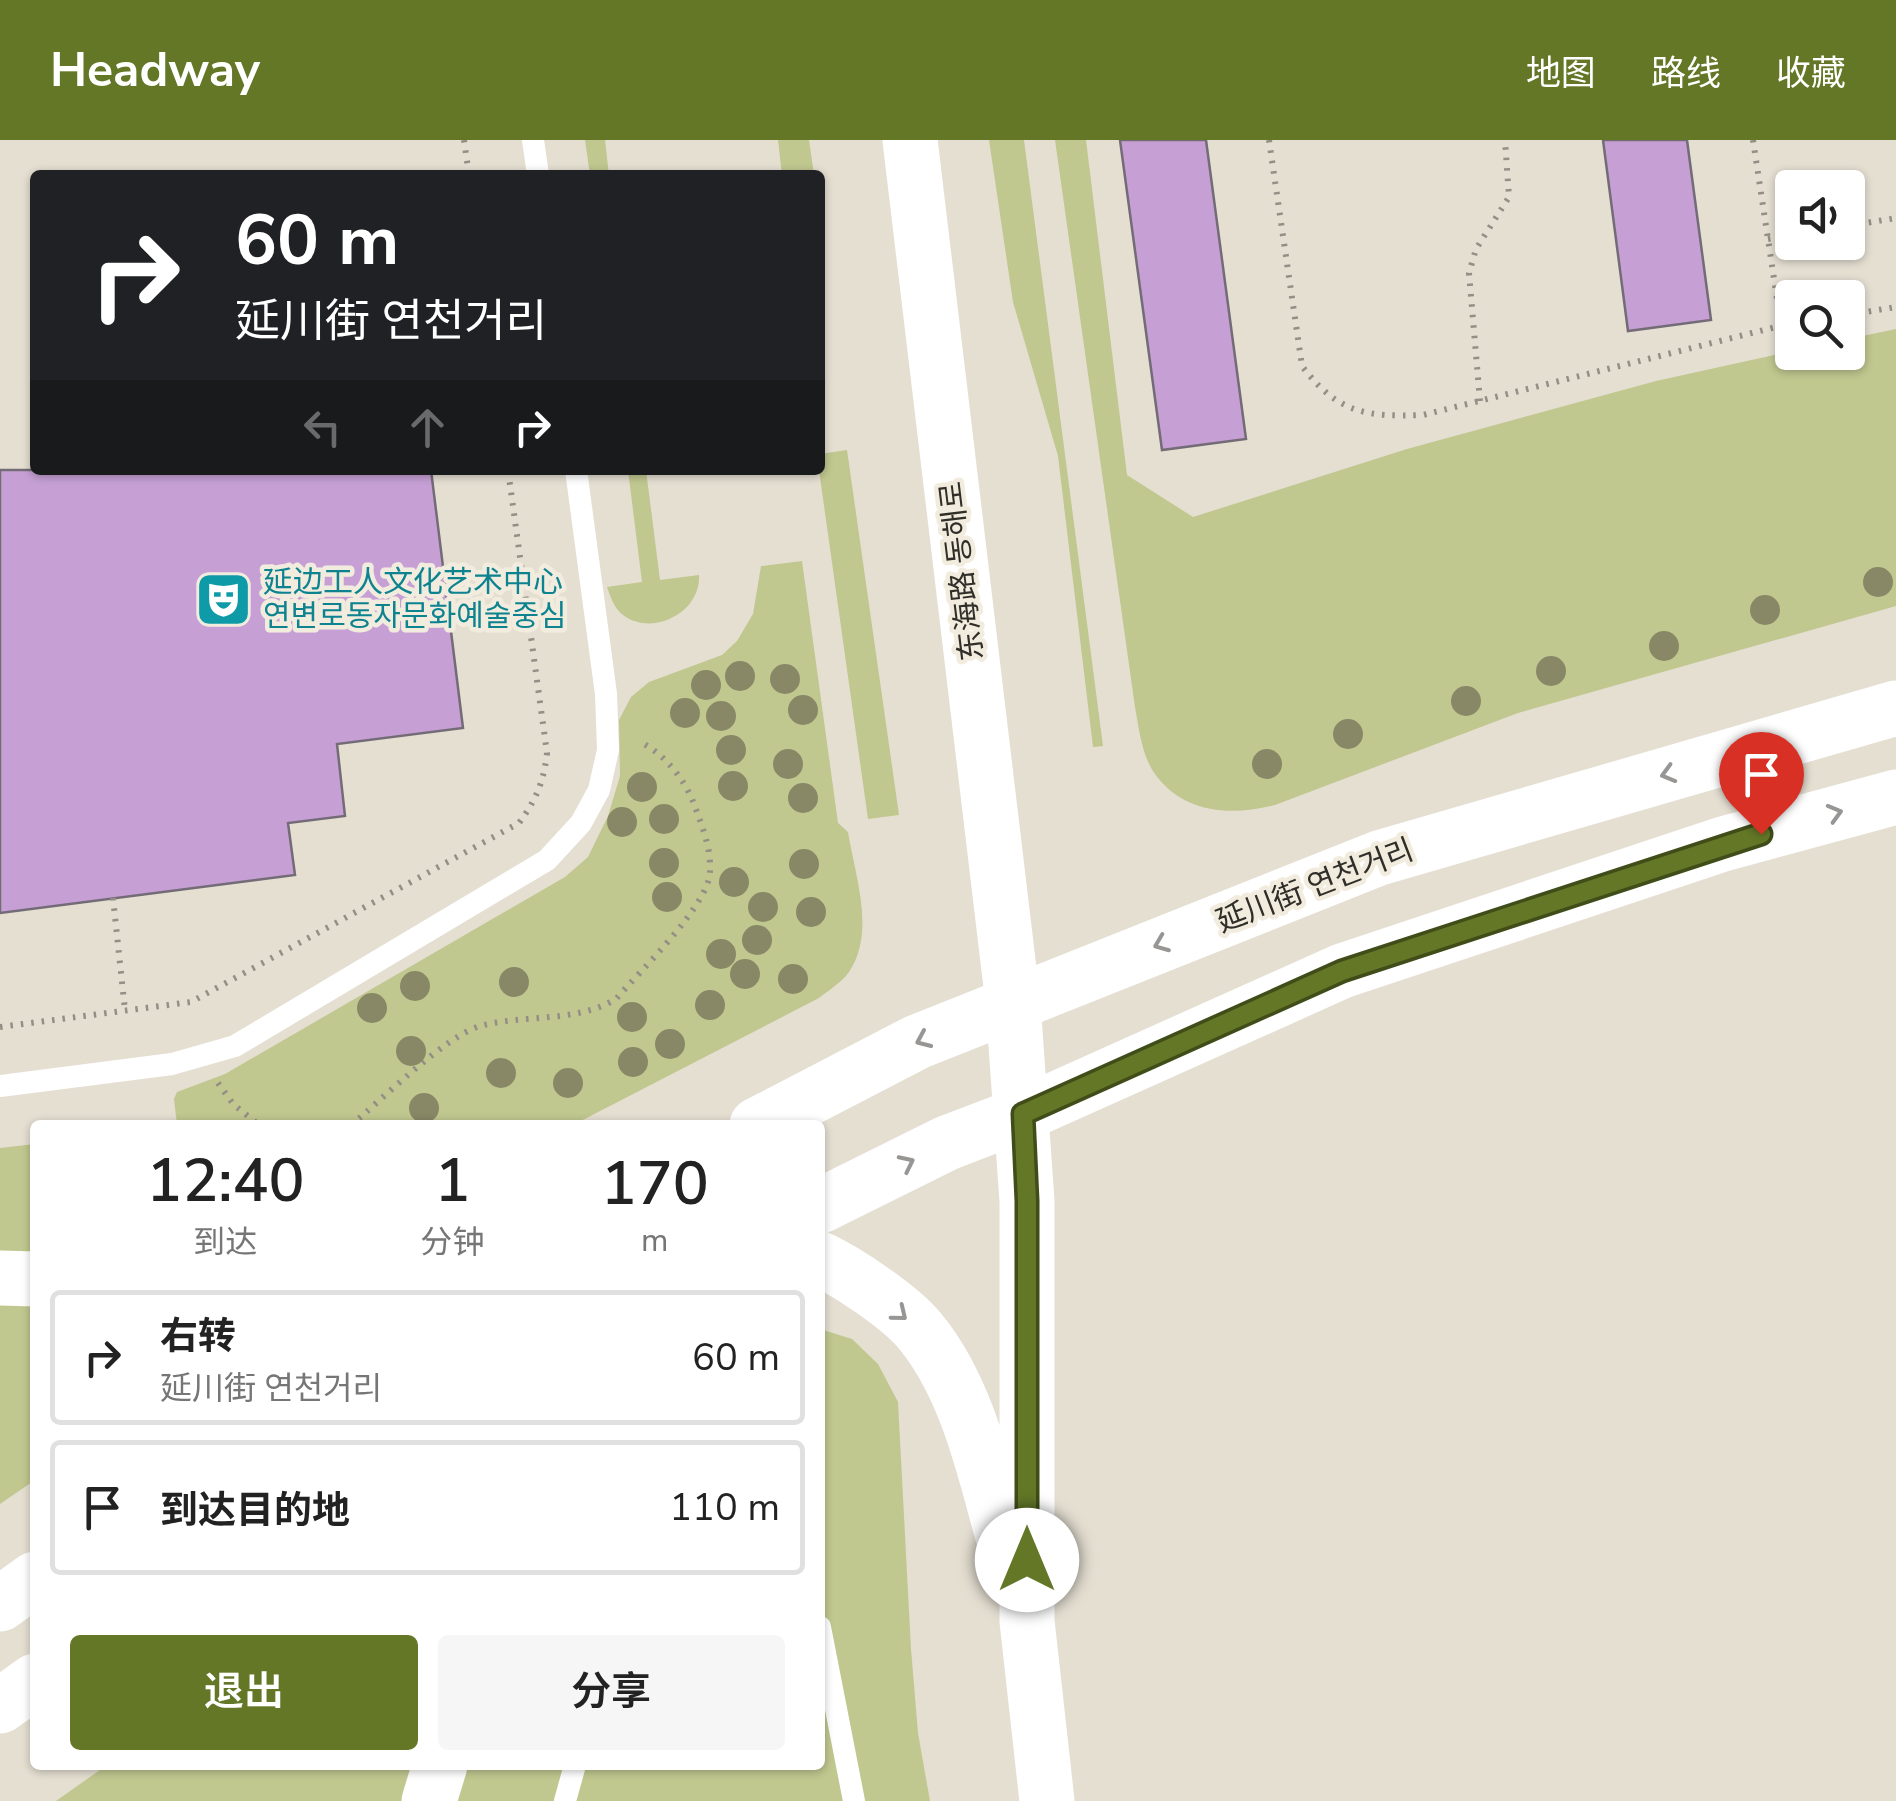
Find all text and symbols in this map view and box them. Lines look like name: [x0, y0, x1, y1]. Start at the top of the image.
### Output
text: Headway: [50, 37, 260, 103]
text: 地图: [1526, 50, 1596, 97]
text: 路线: [1651, 50, 1721, 97]
text: 收藏: [1776, 50, 1846, 97]
map controls: [1775, 170, 1865, 370]
button: sound: [1775, 170, 1865, 260]
text: 60 m: [235, 193, 399, 289]
icon: right: [70, 210, 200, 340]
button: search: [1775, 280, 1865, 370]
text: 延川街 연천거리: [235, 291, 547, 352]
icon: left: [295, 400, 350, 455]
icon: ahead: [400, 400, 455, 455]
icon: right: [505, 400, 560, 455]
street label: 东海路 동해로: [931, 479, 993, 663]
place label: 延边工人文化艺术中心 연변로동자문화예술중심: [263, 562, 567, 637]
theatre icon: 延边工人文化艺术中心 연변로동자문화예술중심: [194, 569, 254, 629]
pin: [1719, 732, 1804, 835]
icon: arrive: [1734, 747, 1789, 802]
one-way arrow: [1660, 762, 1677, 783]
one-way arrow: [1826, 804, 1843, 825]
street label: 延川街 연천거리: [1211, 830, 1419, 942]
one-way arrow: [1154, 933, 1171, 953]
one-way arrow: [915, 1028, 933, 1048]
text: 12:40: [146, 1140, 304, 1222]
text: 1: [435, 1140, 471, 1222]
text: 170: [601, 1143, 709, 1225]
one-way arrow: [897, 1156, 915, 1175]
text: m: [641, 1219, 669, 1262]
text: 到达: [193, 1221, 257, 1264]
text: 分钟: [421, 1221, 485, 1264]
one-way arrow: [888, 1302, 906, 1320]
text: 右转: [160, 1311, 236, 1362]
icon: right: [75, 1330, 130, 1385]
text: 60 m: [692, 1332, 780, 1383]
text: 延川街 연천거리: [160, 1367, 382, 1410]
icon: arrive: [75, 1480, 130, 1535]
text: 110 m: [669, 1482, 780, 1533]
text: 到达目的地: [160, 1485, 350, 1536]
position arrow: [975, 1508, 1079, 1612]
button: 退出: [70, 1635, 418, 1750]
button: 分享: [438, 1635, 785, 1750]

